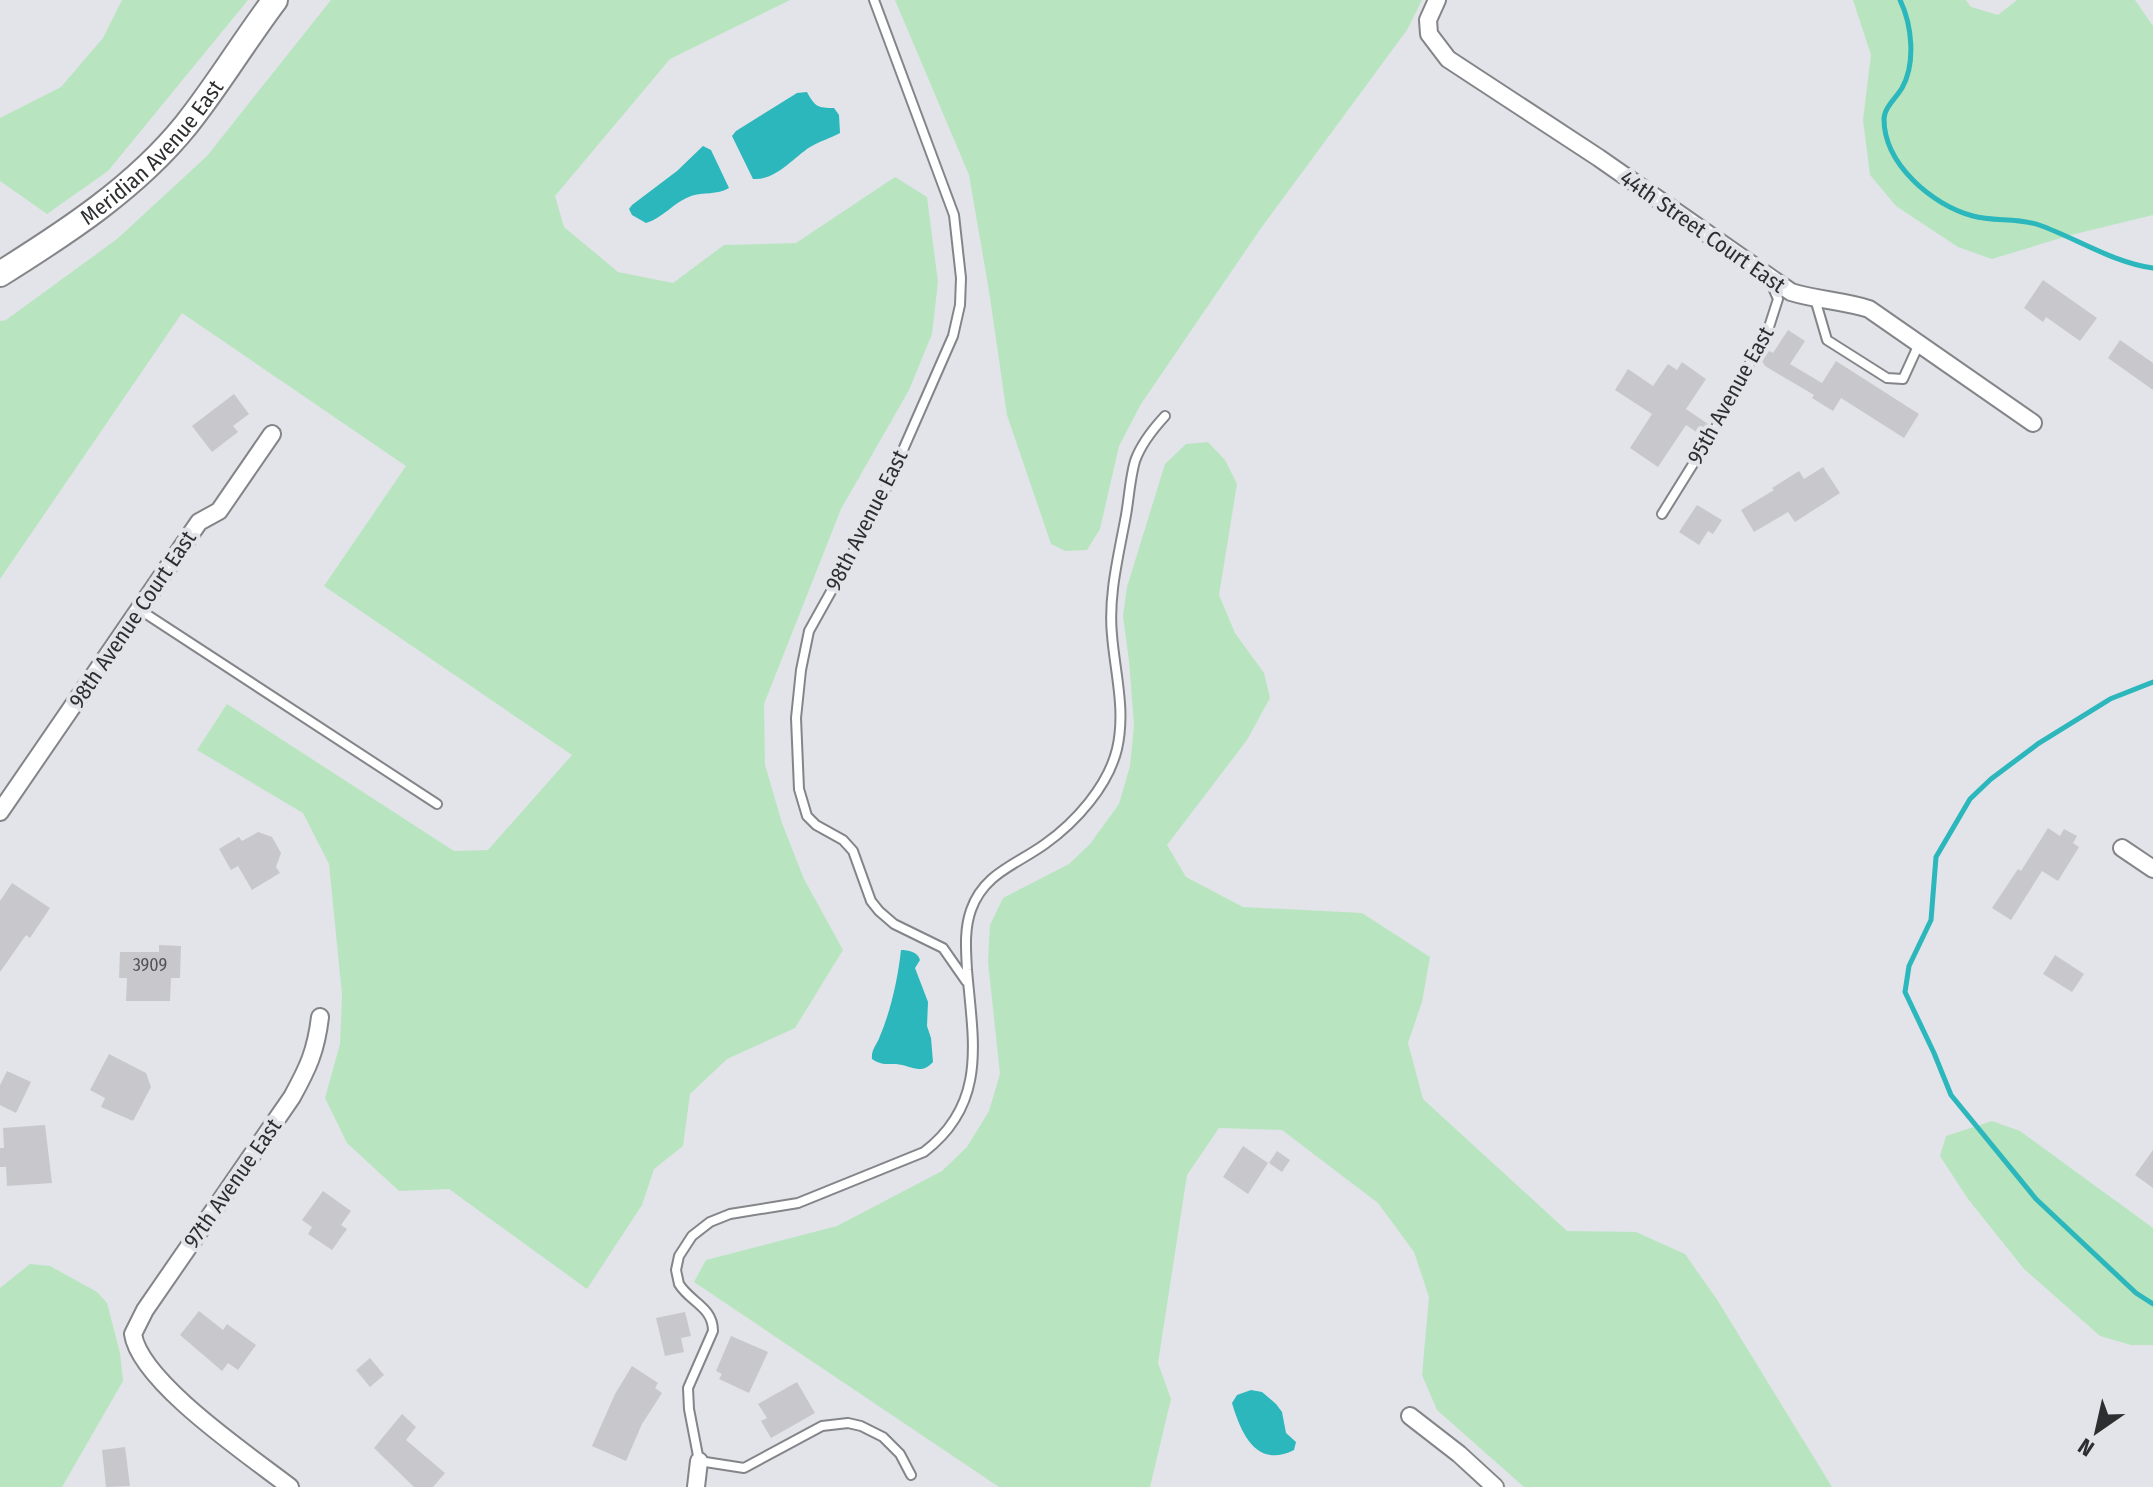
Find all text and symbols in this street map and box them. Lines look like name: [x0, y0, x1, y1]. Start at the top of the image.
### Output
street label: Meridian Avenue East: [75, 74, 230, 231]
street label: 44th Street Court East: [1615, 164, 1791, 299]
street label: 95th Avenue East: [1682, 321, 1780, 469]
street label: 98th Avenue East: [819, 445, 914, 595]
street label: 98th Avenue Court East: [63, 525, 202, 713]
house number: 3909: [133, 954, 167, 976]
street label: 97th Avenue East: [178, 1113, 287, 1253]
north arrow: [2057, 1391, 2137, 1471]
text: N: [2073, 1432, 2099, 1462]

